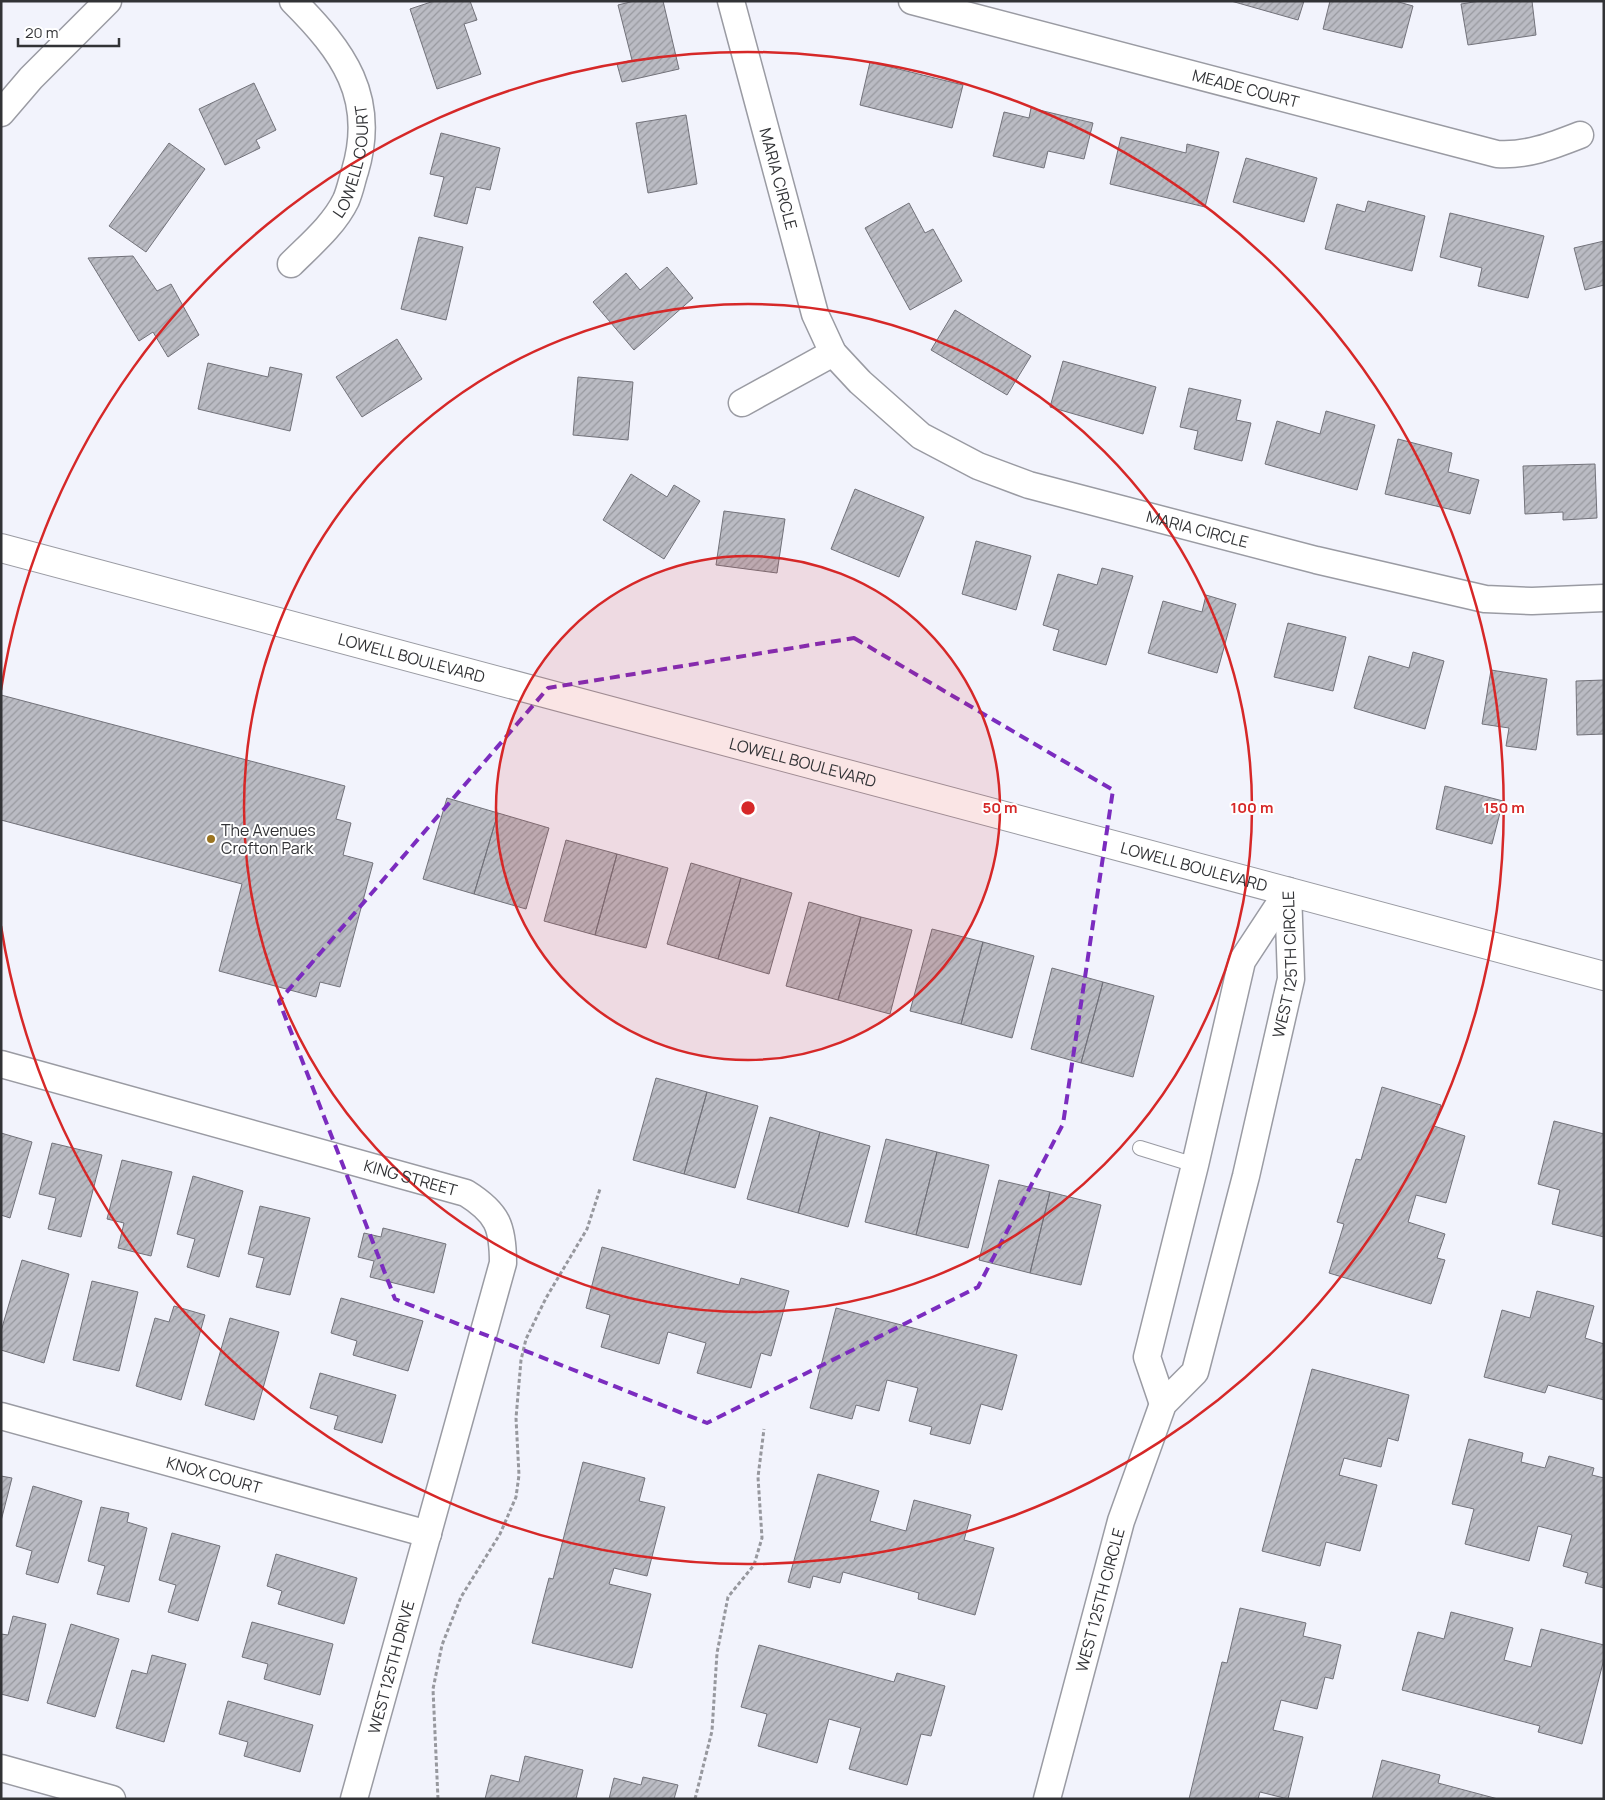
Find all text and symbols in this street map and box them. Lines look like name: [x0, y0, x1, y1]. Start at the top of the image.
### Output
scale bar: [18, 15, 119, 47]
text: 20 m: [25, 22, 58, 43]
street label: MEADE COURT: [1190, 64, 1302, 113]
street label: LOWELL COURT: [327, 103, 373, 222]
street label: MARIA CIRCLE: [755, 125, 803, 232]
street label: MARIA CIRCLE: [1144, 505, 1251, 553]
street label: LOWELL BOULEVARD: [336, 627, 488, 688]
street label: LOWELL BOULEVARD: [727, 732, 879, 792]
text: 50 m: [982, 797, 1018, 818]
text: 100 m: [1231, 797, 1273, 818]
text: 150 m: [1483, 797, 1525, 818]
centre of rings: [739, 799, 757, 817]
place label: The Avenues Crofton Park: [221, 819, 316, 859]
marker: The Avenues Crofton Park: [205, 833, 217, 845]
street label: LOWELL BOULEVARD: [1118, 836, 1270, 897]
street label: WEST 125TH CIRCLE: [1267, 890, 1302, 1040]
street label: KING STREET: [361, 1154, 460, 1201]
street label: KNOX COURT: [164, 1451, 265, 1499]
street label: WEST 125TH CIRCLE: [1070, 1526, 1130, 1674]
street label: WEST 125TH DRIVE: [363, 1598, 419, 1736]

